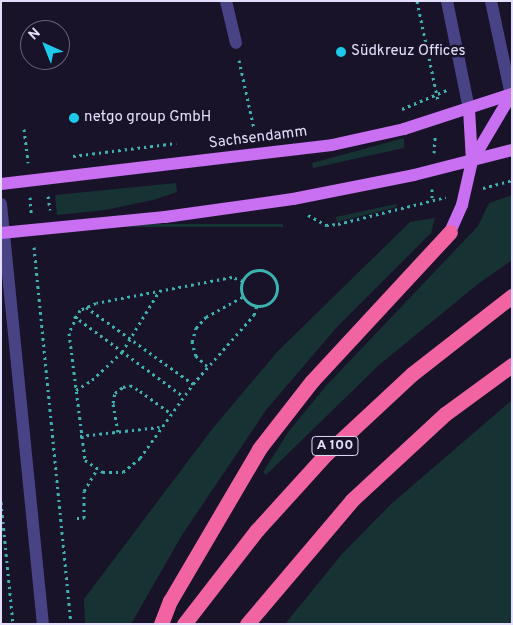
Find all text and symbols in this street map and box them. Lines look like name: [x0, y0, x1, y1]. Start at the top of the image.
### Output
north arrow: [20, 20, 70, 70]
text: N: [25, 25, 44, 44]
place label: Südkreuz Offices: [351, 43, 465, 61]
marker: Südkreuz Offices: [335, 46, 347, 58]
place label: netgo group GmbH: [84, 109, 211, 127]
marker: netgo group GmbH: [68, 112, 80, 124]
street label: Sachsendamm: [208, 123, 308, 153]
road number: A 100: [310, 434, 360, 458]

